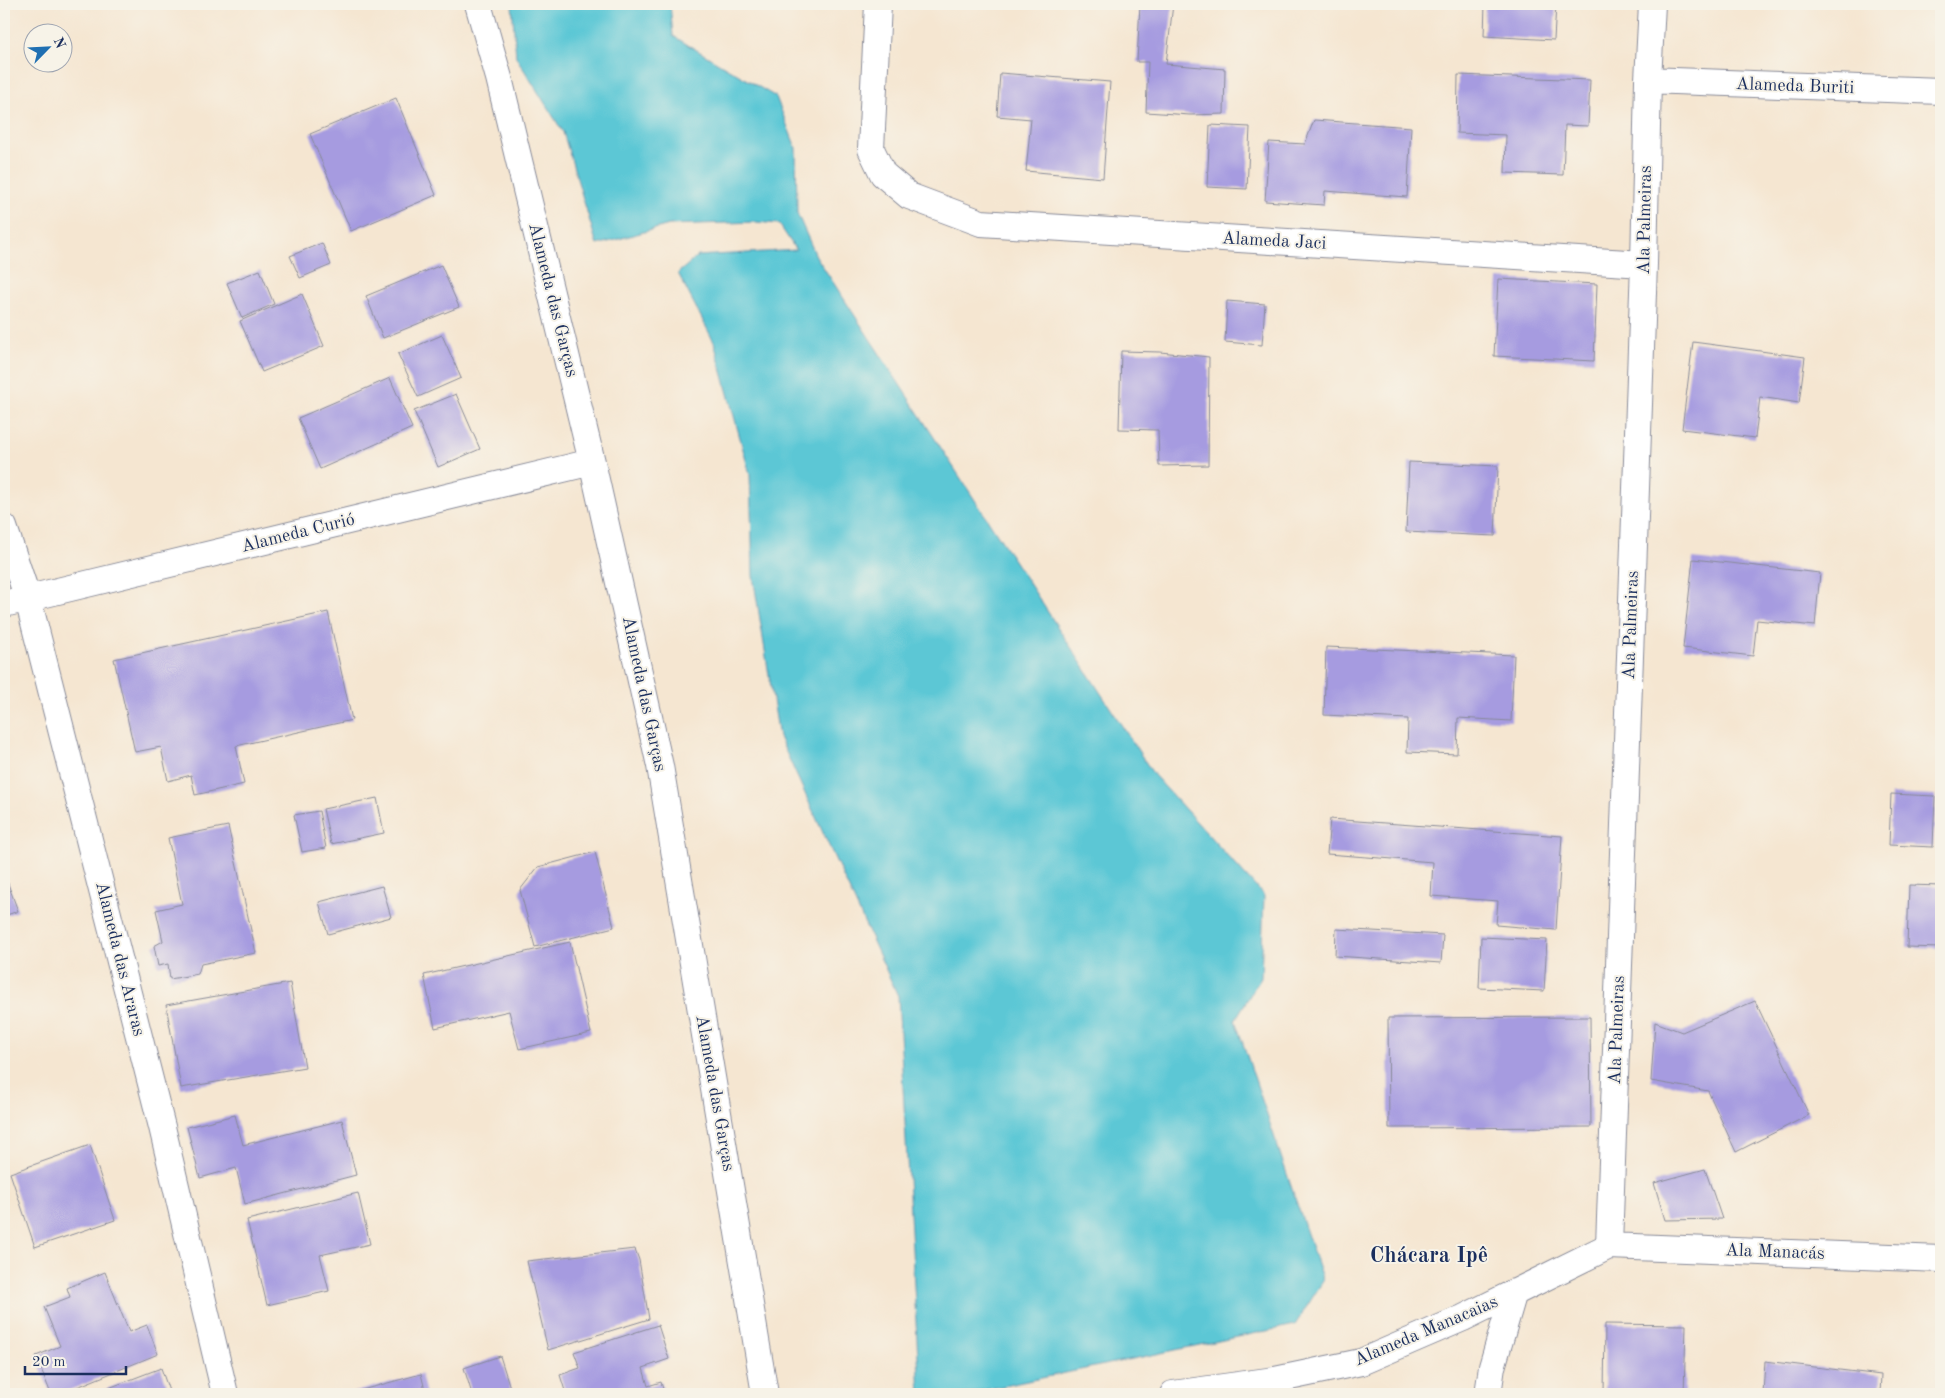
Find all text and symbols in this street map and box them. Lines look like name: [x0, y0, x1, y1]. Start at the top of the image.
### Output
north arrow: [22, 22, 72, 72]
text: N: [50, 35, 68, 51]
street label: Alameda Buriti: [1735, 75, 1855, 97]
street label: Ala Palmeiras: [1635, 165, 1655, 275]
street label: Alameda das Garças: [525, 221, 581, 379]
street label: Alameda Jaci: [1221, 229, 1327, 253]
street label: Alameda Curió: [239, 510, 357, 556]
street label: Ala Palmeiras: [1620, 570, 1642, 680]
street label: Alameda das Garças: [619, 615, 669, 773]
street label: Alameda das Araras: [92, 880, 148, 1038]
street label: Ala Palmeiras: [1606, 975, 1628, 1085]
street label: Alameda das Garças: [692, 1013, 738, 1173]
street label: Ala Manacás: [1725, 1241, 1825, 1263]
district label: Chácara Ipê: [1370, 1245, 1488, 1267]
street label: Alameda Manacaias: [1351, 1292, 1501, 1369]
scale bar: [25, 1343, 126, 1375]
text: 20 m: [32, 1355, 66, 1370]

